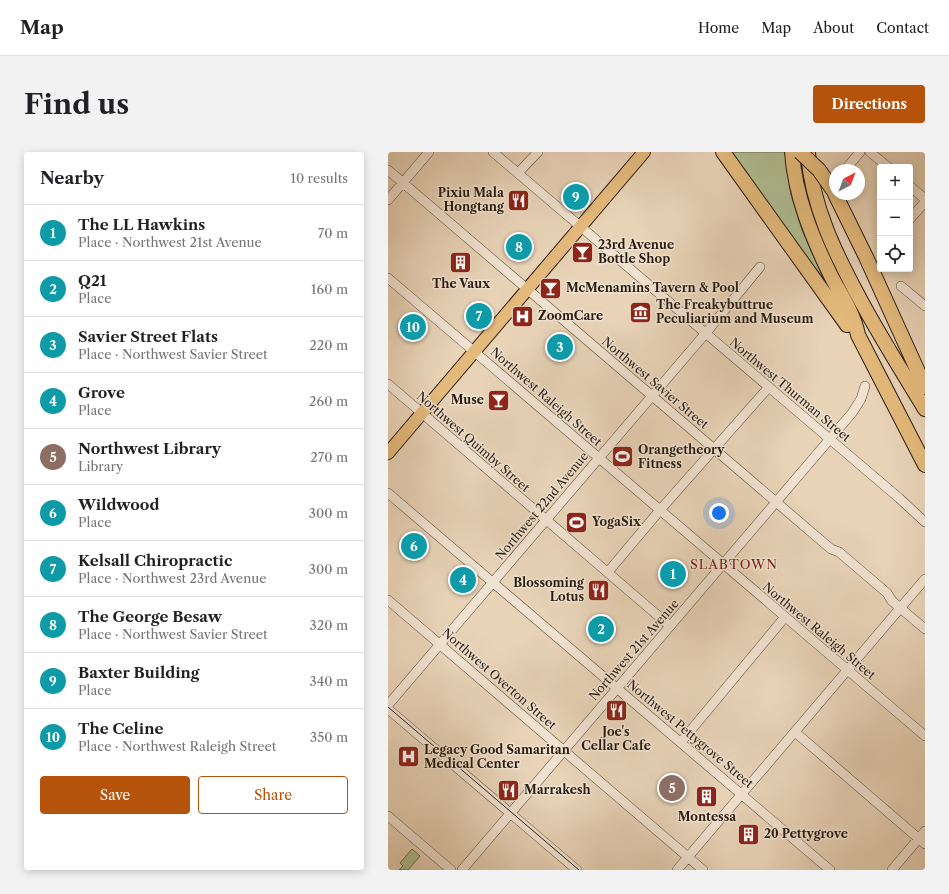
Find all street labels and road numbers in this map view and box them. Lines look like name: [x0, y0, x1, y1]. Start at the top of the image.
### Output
street label: Northwest Savier Street: [599, 334, 712, 432]
street label: Northwest Thurman Street: [727, 335, 854, 445]
street label: Northwest Raleigh Street: [488, 344, 606, 450]
street label: Northwest Quimby Street: [414, 388, 534, 495]
street label: Northwest 22nd Avenue: [492, 448, 591, 563]
street label: Northwest Raleigh Street: [760, 579, 879, 683]
street label: Northwest 21st Avenue: [586, 596, 682, 704]
street label: Northwest Overton Street: [439, 625, 560, 733]
street label: Northwest Pettygrove Street: [624, 676, 757, 791]

